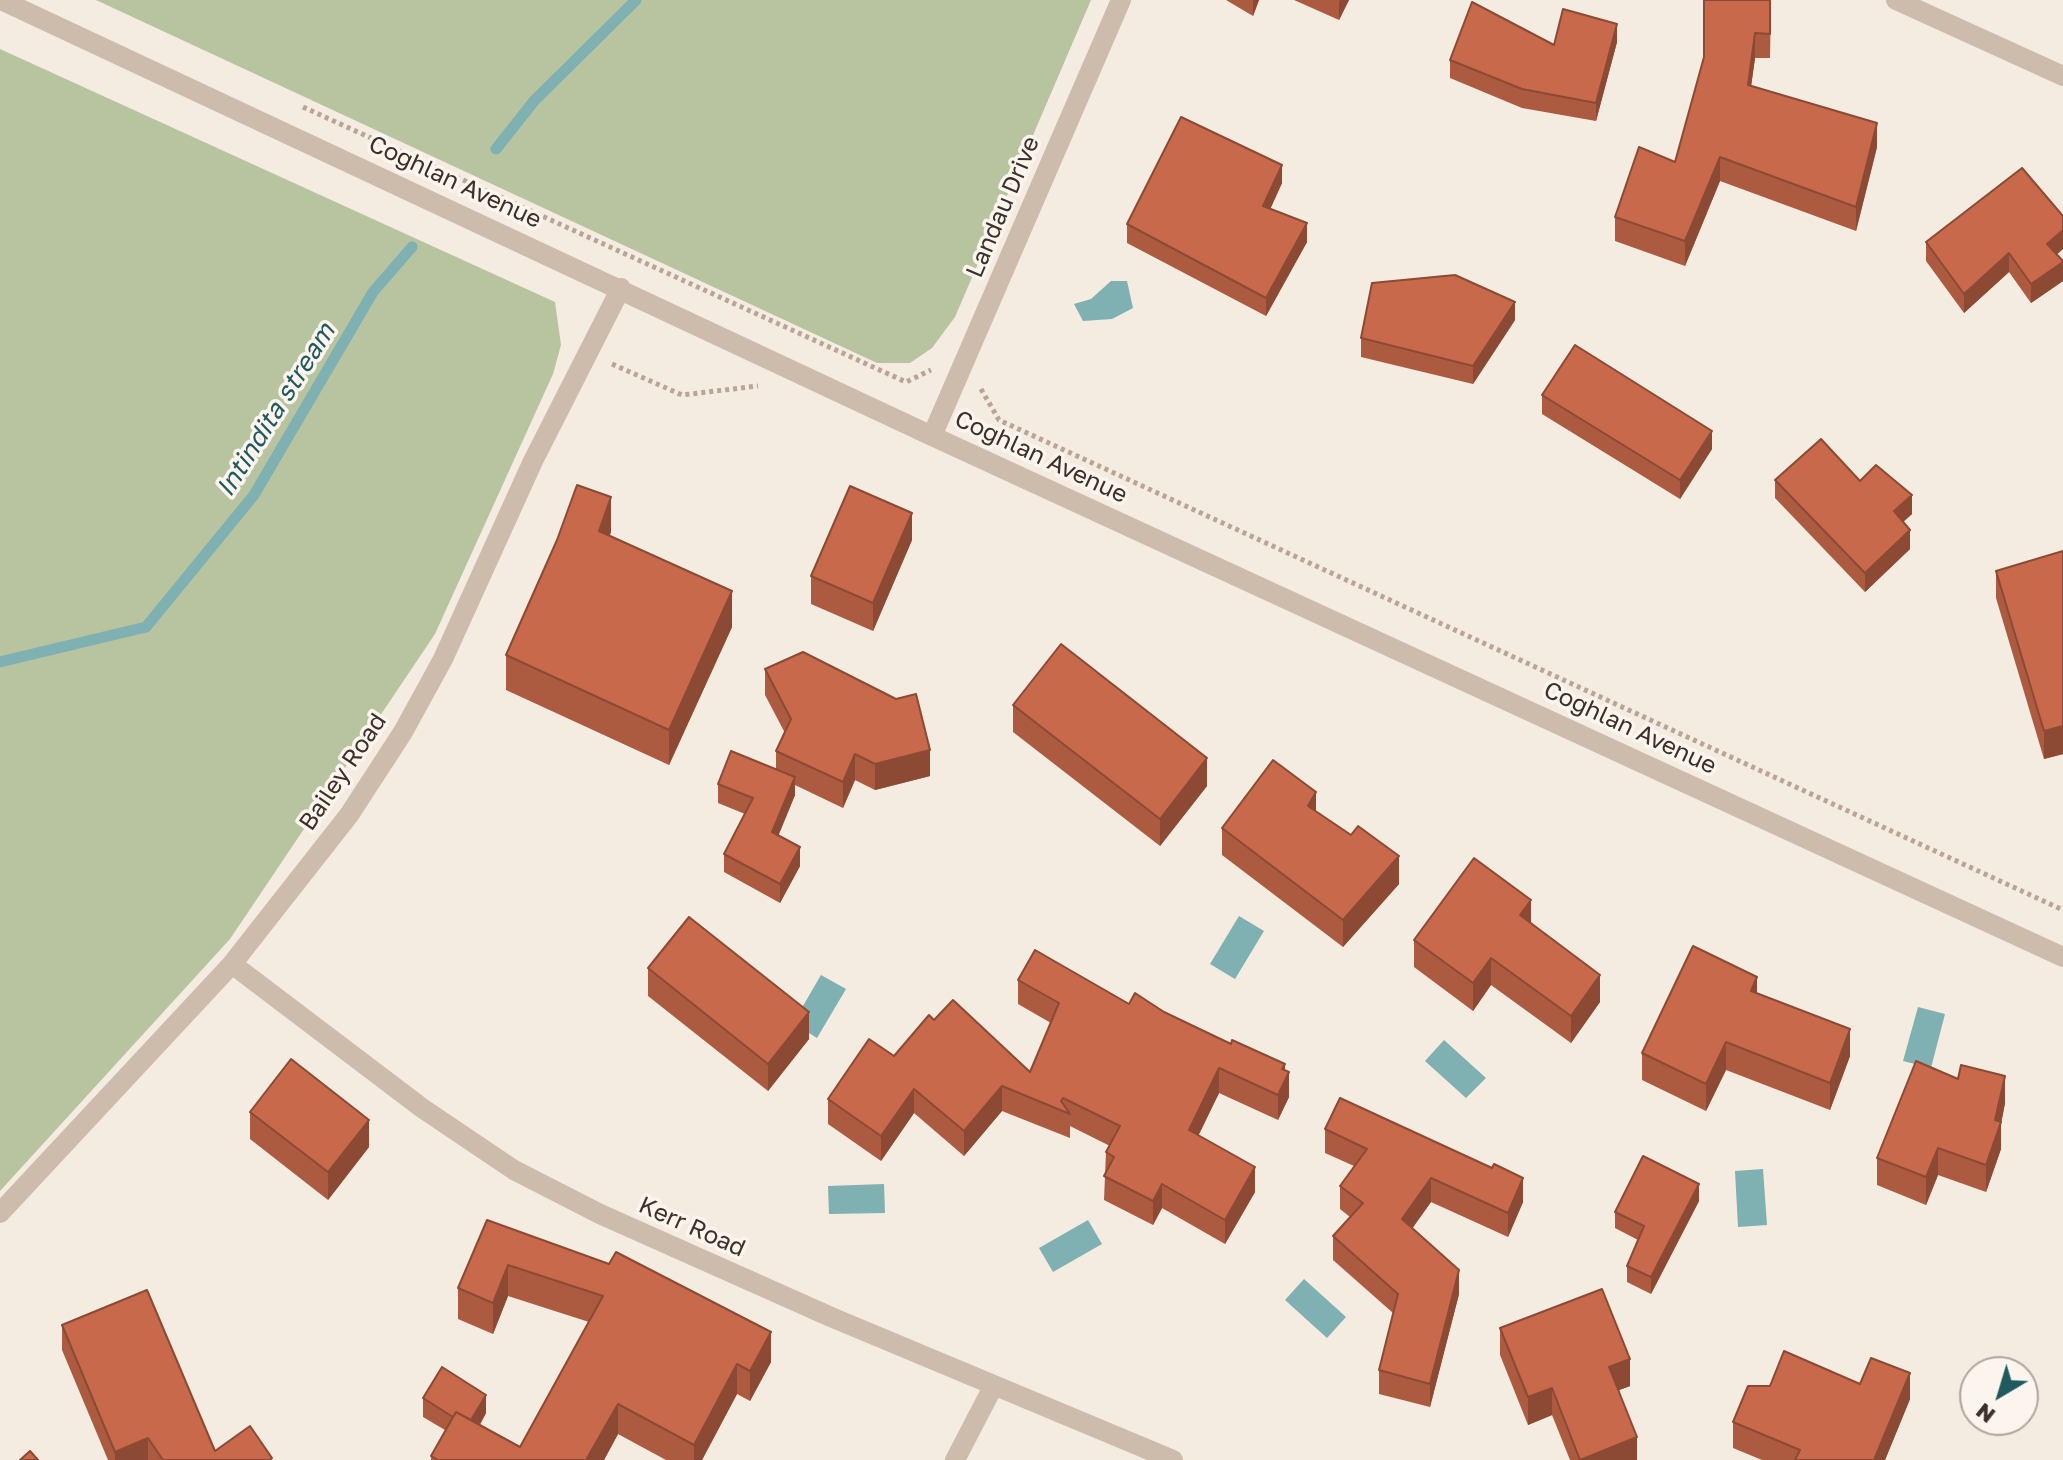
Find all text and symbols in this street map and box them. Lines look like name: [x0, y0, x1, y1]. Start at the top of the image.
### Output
street label: Coghlan Avenue: [364, 129, 546, 235]
street label: Landau Drive: [960, 132, 1046, 282]
water label: Intindita stream: [210, 318, 342, 502]
street label: Coghlan Avenue: [950, 404, 1132, 510]
street label: Coghlan Avenue: [1539, 675, 1721, 781]
street label: Bailey Road: [293, 708, 393, 836]
street label: Kerr Road: [634, 1191, 750, 1263]
north arrow: [1959, 1356, 2039, 1436]
text: N: [1970, 1398, 2000, 1430]

